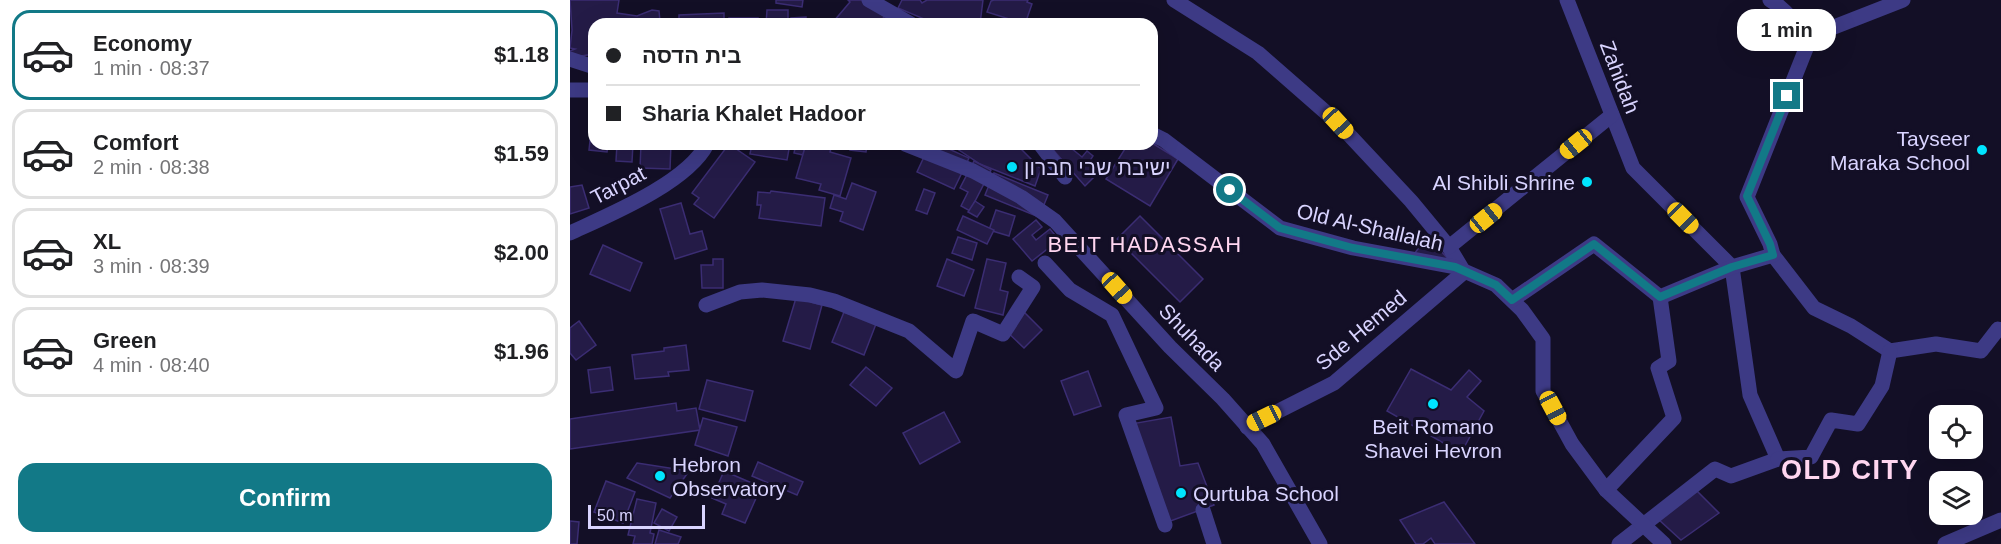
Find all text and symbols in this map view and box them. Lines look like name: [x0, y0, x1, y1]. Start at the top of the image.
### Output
callout: 1 min: [1738, 9, 1836, 51]
text: 1 min: [1760, 19, 1813, 41]
icon: car: [21, 28, 75, 82]
text: Economy: [93, 31, 192, 56]
street label: Zahidah: [1596, 37, 1644, 117]
text: $1.18: [494, 42, 549, 67]
text: בית הדסה: [642, 43, 741, 68]
text: 1 min · 08:37: [93, 57, 210, 79]
route end: [1773, 82, 1800, 109]
text: Sharia Khalet Hadoor: [642, 101, 866, 126]
car: [1319, 104, 1357, 142]
car: [1556, 126, 1596, 162]
icon: car: [21, 127, 75, 181]
place label: Tayseer Maraka School: [1830, 127, 1970, 174]
text: Comfort: [93, 130, 179, 155]
text: $1.59: [494, 141, 549, 166]
marker: Tayseer Maraka School: [1975, 143, 1989, 157]
text: 2 min · 08:38: [93, 156, 210, 178]
place label: ישיבת שבי חברון: [1024, 156, 1170, 179]
marker: ישיבת שבי חברון: [1005, 160, 1019, 174]
street label: Tarpat: [587, 161, 649, 209]
place label: Al Shibli Shrine: [1433, 171, 1575, 194]
marker: Al Shibli Shrine: [1580, 175, 1594, 189]
route start: [1216, 176, 1243, 203]
street label: Old Al-Shallalah: [1295, 199, 1445, 255]
car: [1664, 199, 1702, 237]
car: [1466, 200, 1506, 236]
icon: car: [21, 226, 75, 280]
text: XL: [93, 229, 121, 254]
district label: BEIT HADASSAH: [1047, 232, 1243, 257]
text: $2.00: [494, 240, 549, 265]
text: 3 min · 08:39: [93, 255, 210, 277]
car: [1098, 269, 1136, 307]
street label: Sde Hemed: [1311, 286, 1411, 374]
street label: Shuhada: [1155, 299, 1230, 375]
icon: car: [21, 325, 75, 379]
text: Green: [93, 328, 157, 353]
text: $1.96: [494, 339, 549, 364]
text: 4 min · 08:40: [93, 354, 210, 376]
car: [1537, 388, 1569, 428]
marker: Beit Romano Shavei Hevron: [1426, 397, 1440, 411]
car: [1244, 402, 1284, 434]
map controls: [1929, 405, 1983, 525]
button: locate: [1929, 405, 1983, 459]
place label: Beit Romano Shavei Hevron: [1364, 415, 1502, 462]
place label: Hebron Observatory: [672, 453, 787, 500]
district label: OLD CITY: [1781, 455, 1919, 485]
button: Confirm: [18, 463, 552, 532]
marker: Hebron Observatory: [653, 469, 667, 483]
button: layers: [1929, 471, 1983, 525]
place label: Qurtuba School: [1193, 482, 1339, 505]
marker: Qurtuba School: [1174, 486, 1188, 500]
scale bar: [588, 502, 705, 530]
text: 50 m: [597, 507, 633, 524]

